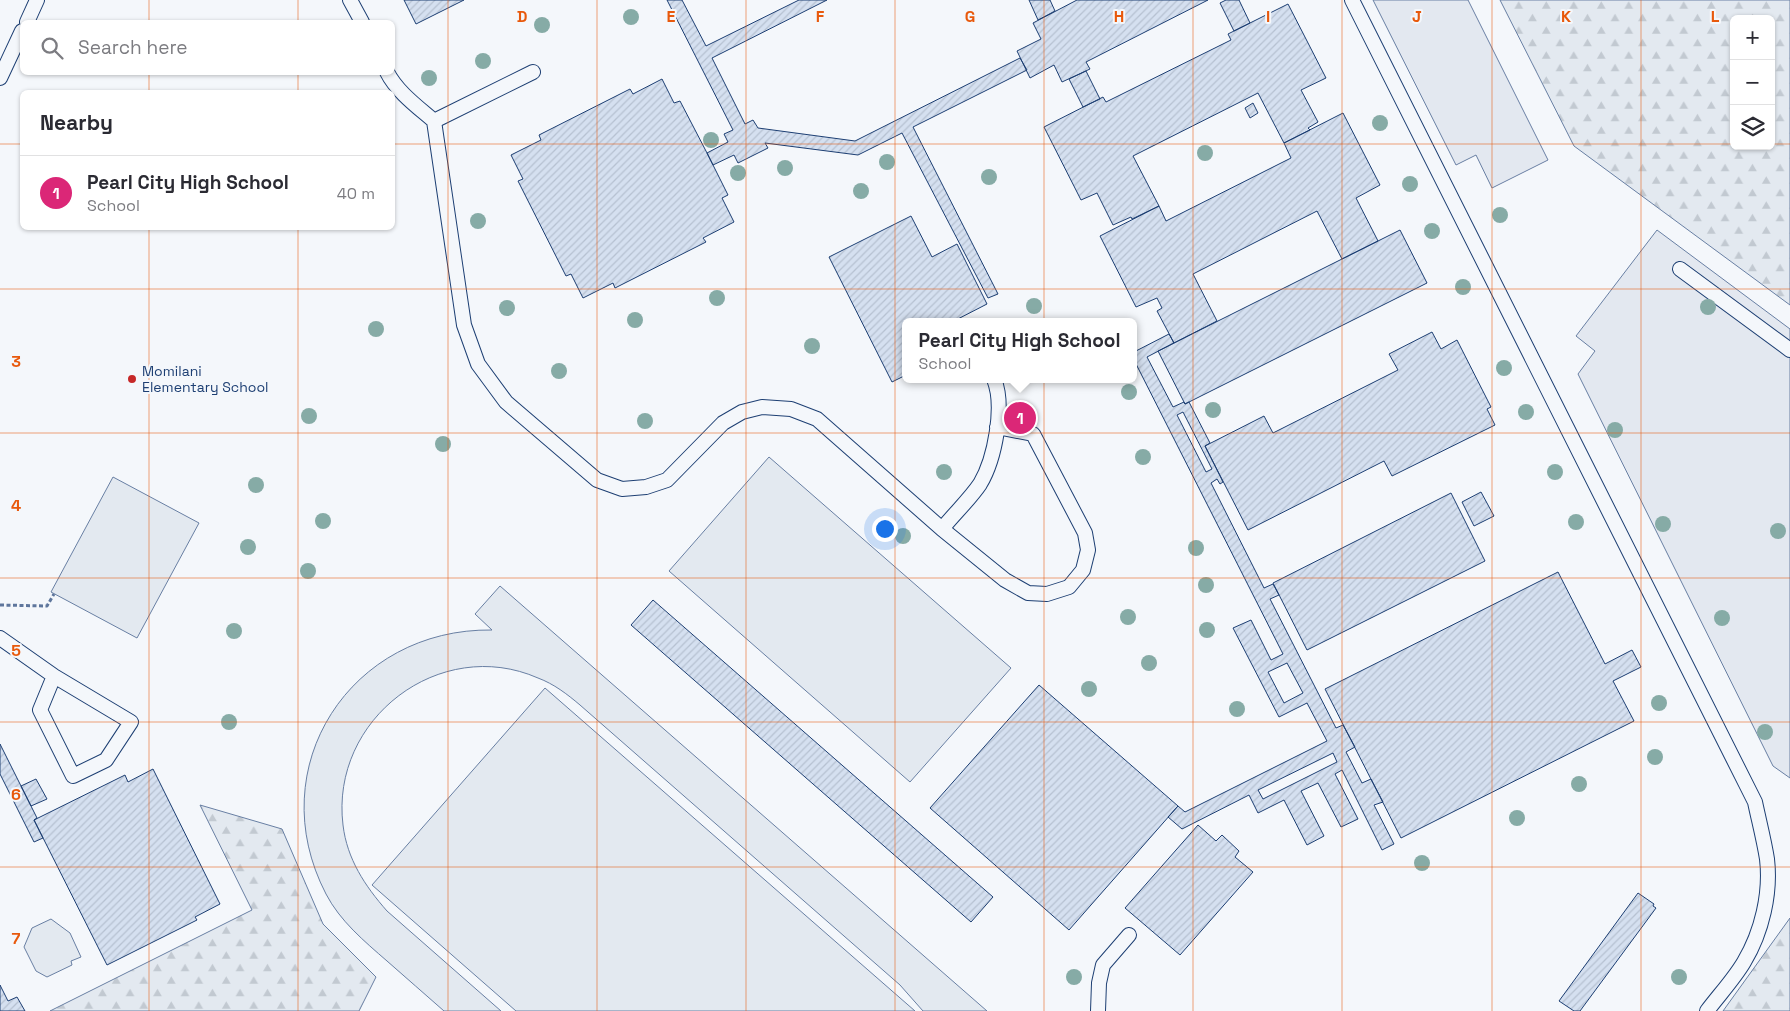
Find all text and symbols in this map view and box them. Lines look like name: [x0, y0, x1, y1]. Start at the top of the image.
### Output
text: D: [517, 6, 527, 27]
text: E: [667, 6, 676, 27]
text: F: [816, 6, 825, 27]
text: G: [965, 6, 975, 27]
text: H: [1114, 6, 1124, 27]
text: I: [1266, 6, 1270, 27]
text: J: [1412, 6, 1422, 27]
text: K: [1561, 6, 1571, 27]
text: L: [1711, 6, 1720, 27]
map controls: [1730, 15, 1775, 150]
button: +: [1730, 15, 1775, 60]
search box: [20, 20, 395, 75]
icon: search: [38, 34, 66, 62]
text: Search here: [78, 35, 188, 60]
button: −: [1730, 60, 1775, 105]
button: layers: [1730, 105, 1775, 150]
text: Nearby: [40, 109, 113, 136]
text: Pearl City High School: [87, 170, 289, 195]
text: 1: [52, 183, 60, 204]
text: 40 m: [337, 183, 375, 204]
text: School: [87, 195, 140, 216]
popup: [902, 318, 1137, 383]
text: Pearl City High School: [919, 328, 1120, 353]
text: 3: [11, 351, 21, 372]
text: School: [919, 353, 971, 374]
place label: Momilani Elementary School: [142, 362, 268, 396]
marker: Momilani Elementary School: [126, 373, 138, 385]
pin: 1: [1004, 399, 1036, 437]
text: 4: [11, 495, 21, 516]
your location: [872, 516, 898, 542]
text: 5: [11, 640, 21, 661]
text: 6: [11, 784, 21, 805]
text: 7: [12, 928, 21, 949]

